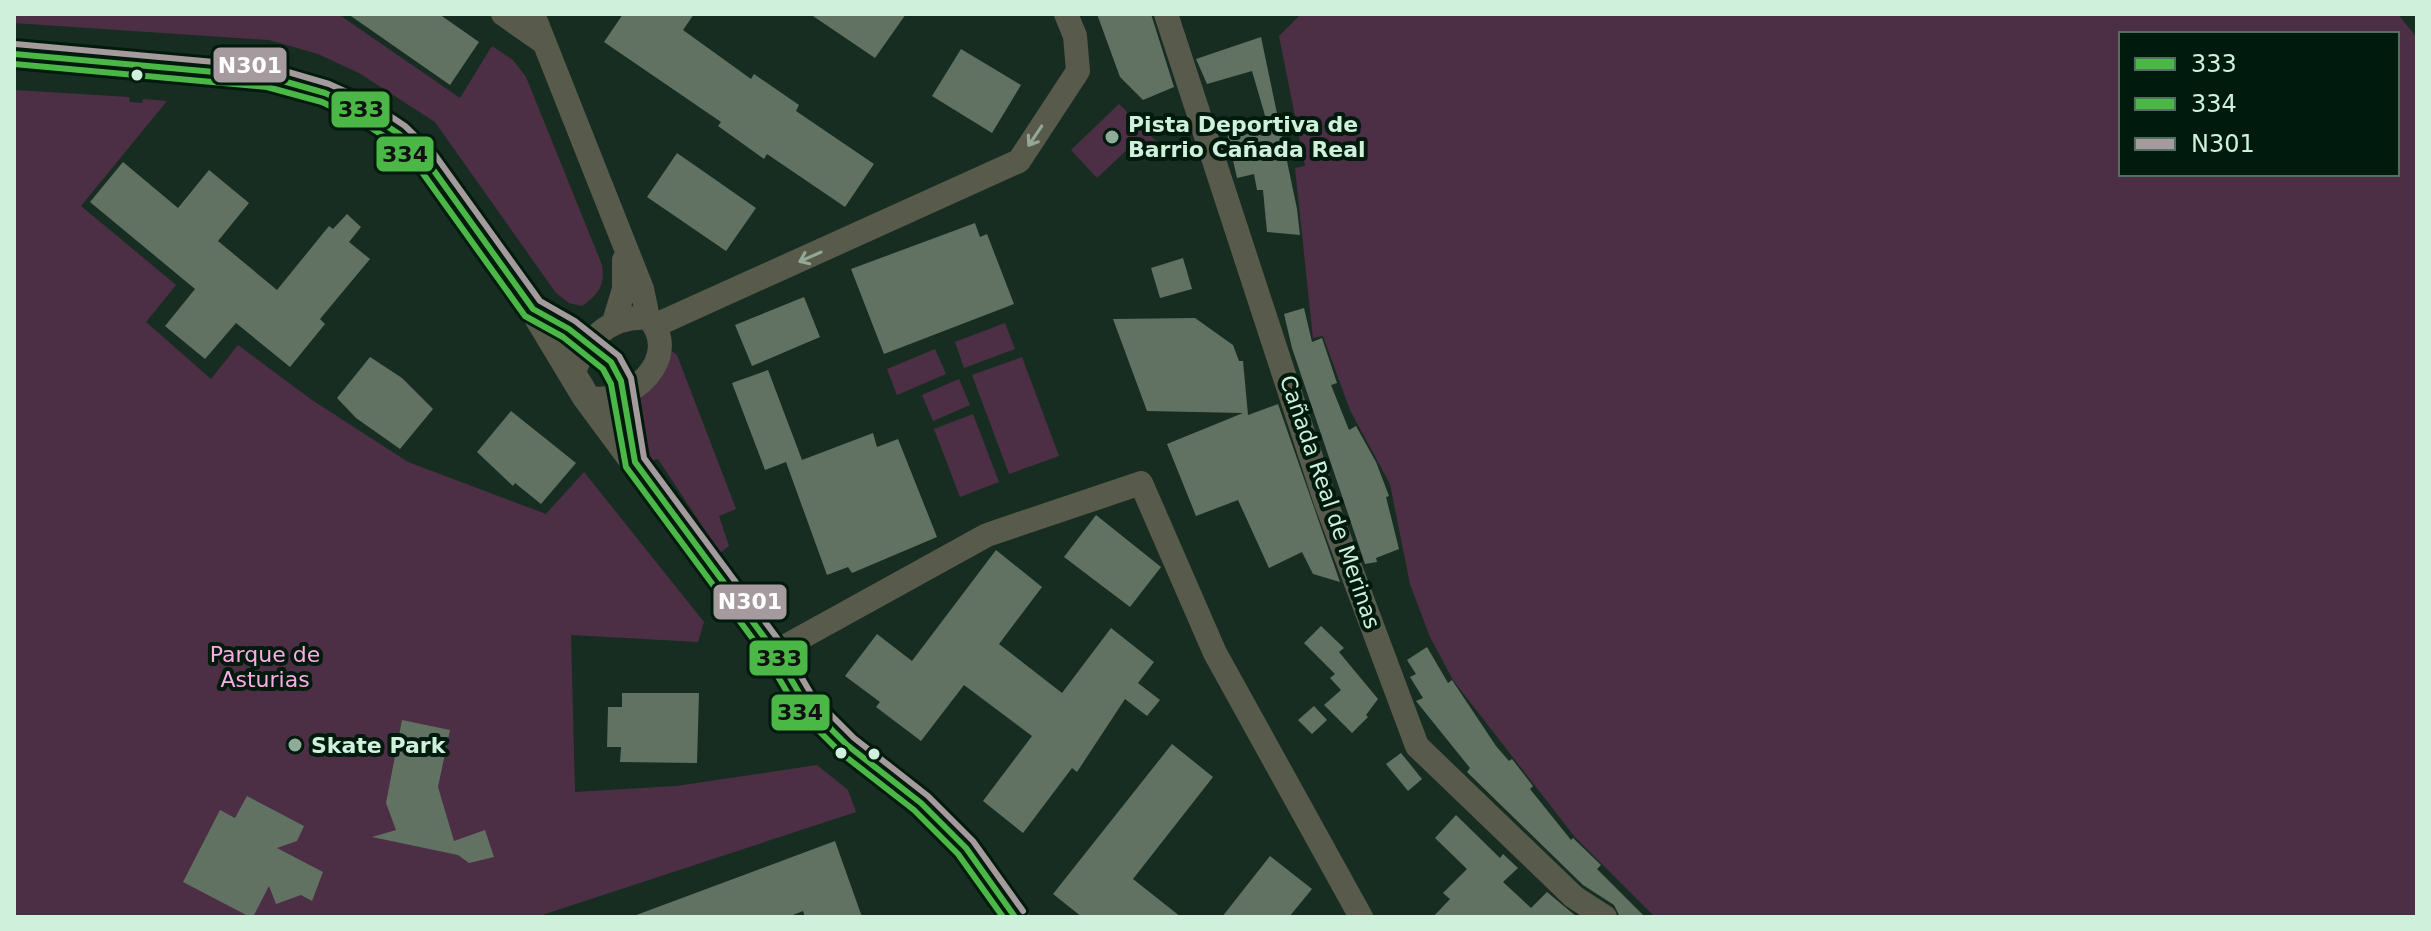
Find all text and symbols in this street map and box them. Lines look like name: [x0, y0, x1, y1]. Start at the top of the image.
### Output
legend: [2119, 32, 2399, 176]
line badge: N301: [212, 46, 288, 84]
text: 333: [2191, 50, 2237, 78]
text: N301: [218, 53, 282, 78]
unlabelled marker: [129, 67, 145, 83]
line badge: 333: [330, 90, 391, 129]
text: 334: [2191, 90, 2237, 118]
text: 333: [338, 97, 384, 122]
place label: Pista Deportiva de Barrio Cañada Real: [1128, 112, 1366, 162]
one-way arrow: [1027, 124, 1043, 147]
marker: Pista Deportiva de Barrio Cañada Real: [1103, 128, 1121, 146]
text: N301: [2191, 130, 2255, 158]
line badge: 334: [375, 135, 435, 173]
text: 334: [382, 142, 428, 167]
one-way arrow: [798, 250, 822, 265]
street label: Cañada Real de Merinas: [1275, 372, 1385, 632]
line badge: N301: [712, 583, 788, 621]
text: N301: [718, 589, 782, 614]
line badge: 333: [748, 639, 809, 677]
park label: Parque de Asturias: [210, 642, 320, 692]
text: 333: [756, 646, 802, 671]
line badge: 334: [770, 693, 831, 732]
text: 334: [777, 700, 823, 725]
place label: Skate Park: [311, 733, 447, 758]
marker: Skate Park: [286, 736, 304, 754]
unlabelled marker: [833, 745, 849, 761]
unlabelled marker: [866, 746, 882, 762]

